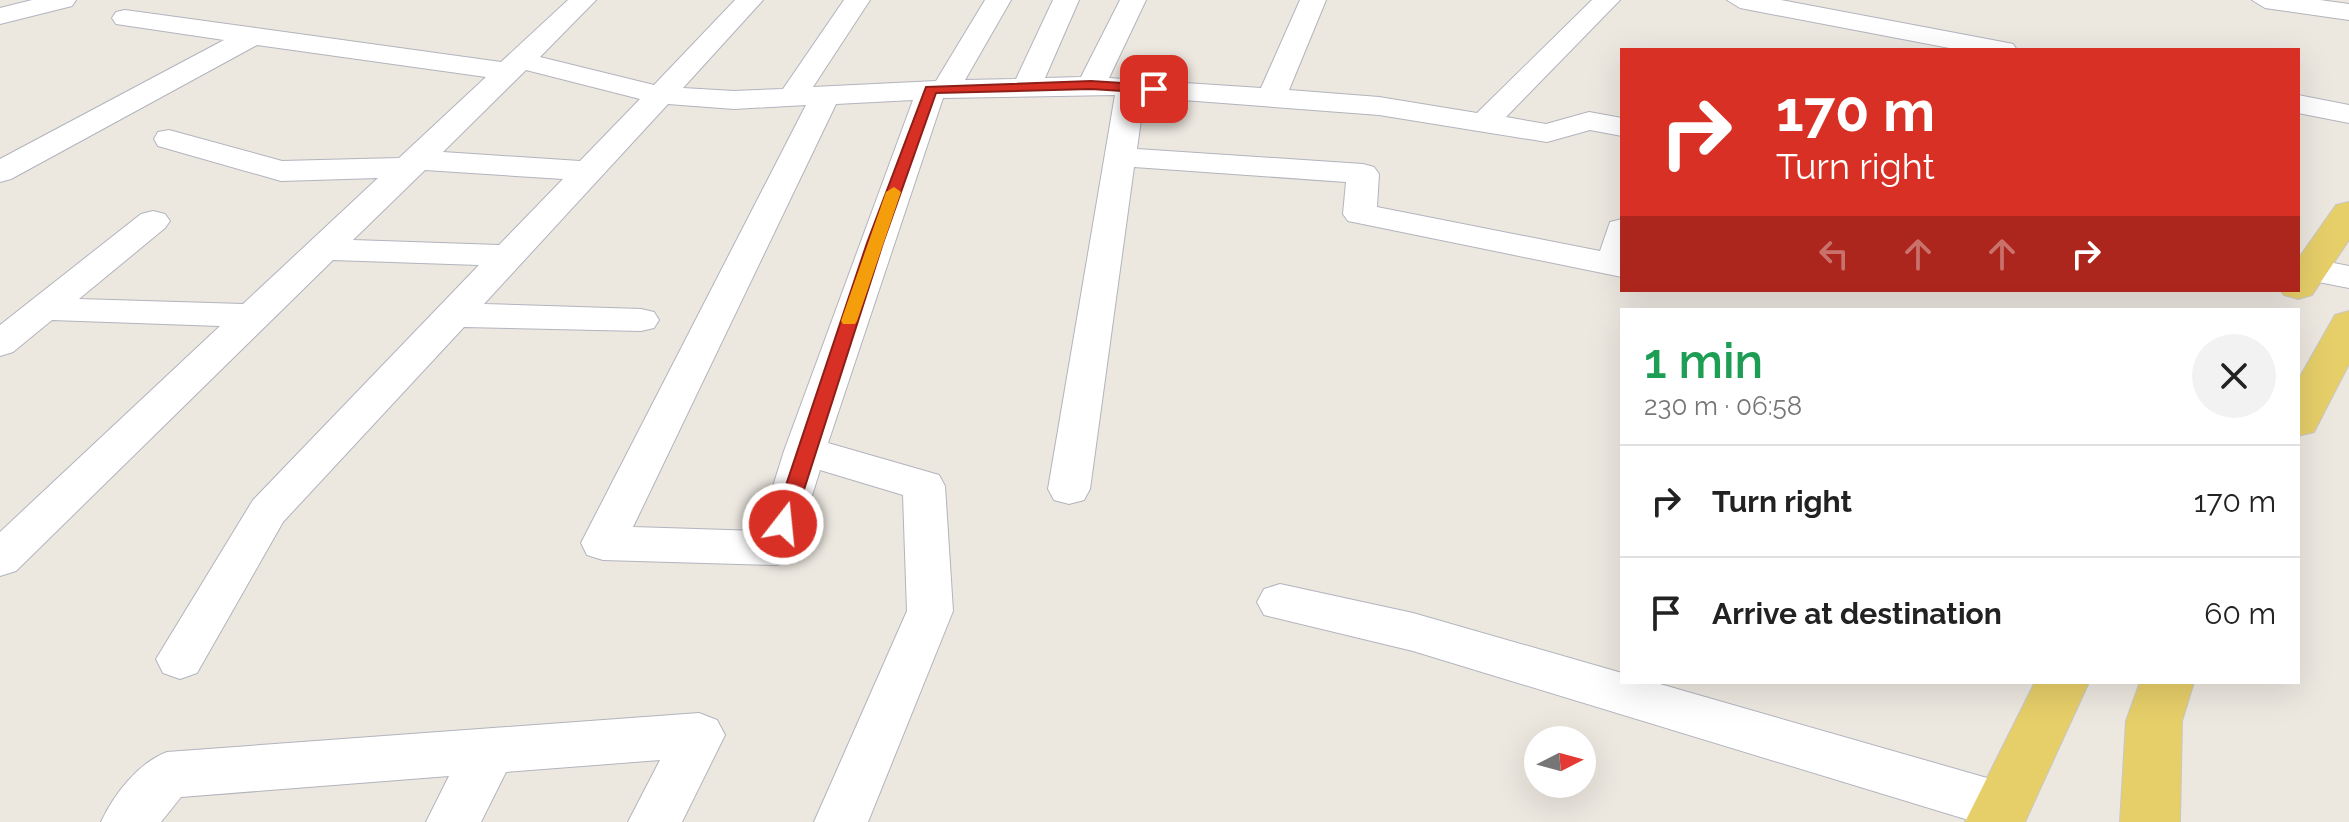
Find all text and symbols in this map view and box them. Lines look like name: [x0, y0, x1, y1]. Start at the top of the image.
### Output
pin: [1120, 55, 1188, 123]
icon: arrive: [1132, 67, 1176, 111]
text: 170 m: [1776, 78, 1935, 144]
icon: right: [1644, 80, 1748, 184]
text: Turn right: [1776, 145, 1935, 187]
icon: left: [1812, 232, 1856, 276]
icon: ahead: [1896, 232, 1940, 276]
icon: ahead: [1980, 232, 2024, 276]
icon: right: [2064, 232, 2108, 276]
text: 1 min: [1644, 333, 1763, 389]
button: close: [2192, 334, 2276, 418]
text: 230 m · 06:58: [1644, 391, 1802, 421]
icon: right: [1644, 479, 1688, 523]
position arrow: [741, 482, 825, 566]
text: Turn right: [1712, 484, 1852, 519]
text: 170 m: [2194, 484, 2276, 519]
icon: arrive: [1644, 591, 1688, 635]
text: Arrive at destination: [1712, 596, 2002, 631]
text: 60 m: [2204, 596, 2276, 631]
north arrow: [1524, 726, 1596, 798]
map controls: [1524, 726, 1596, 798]

